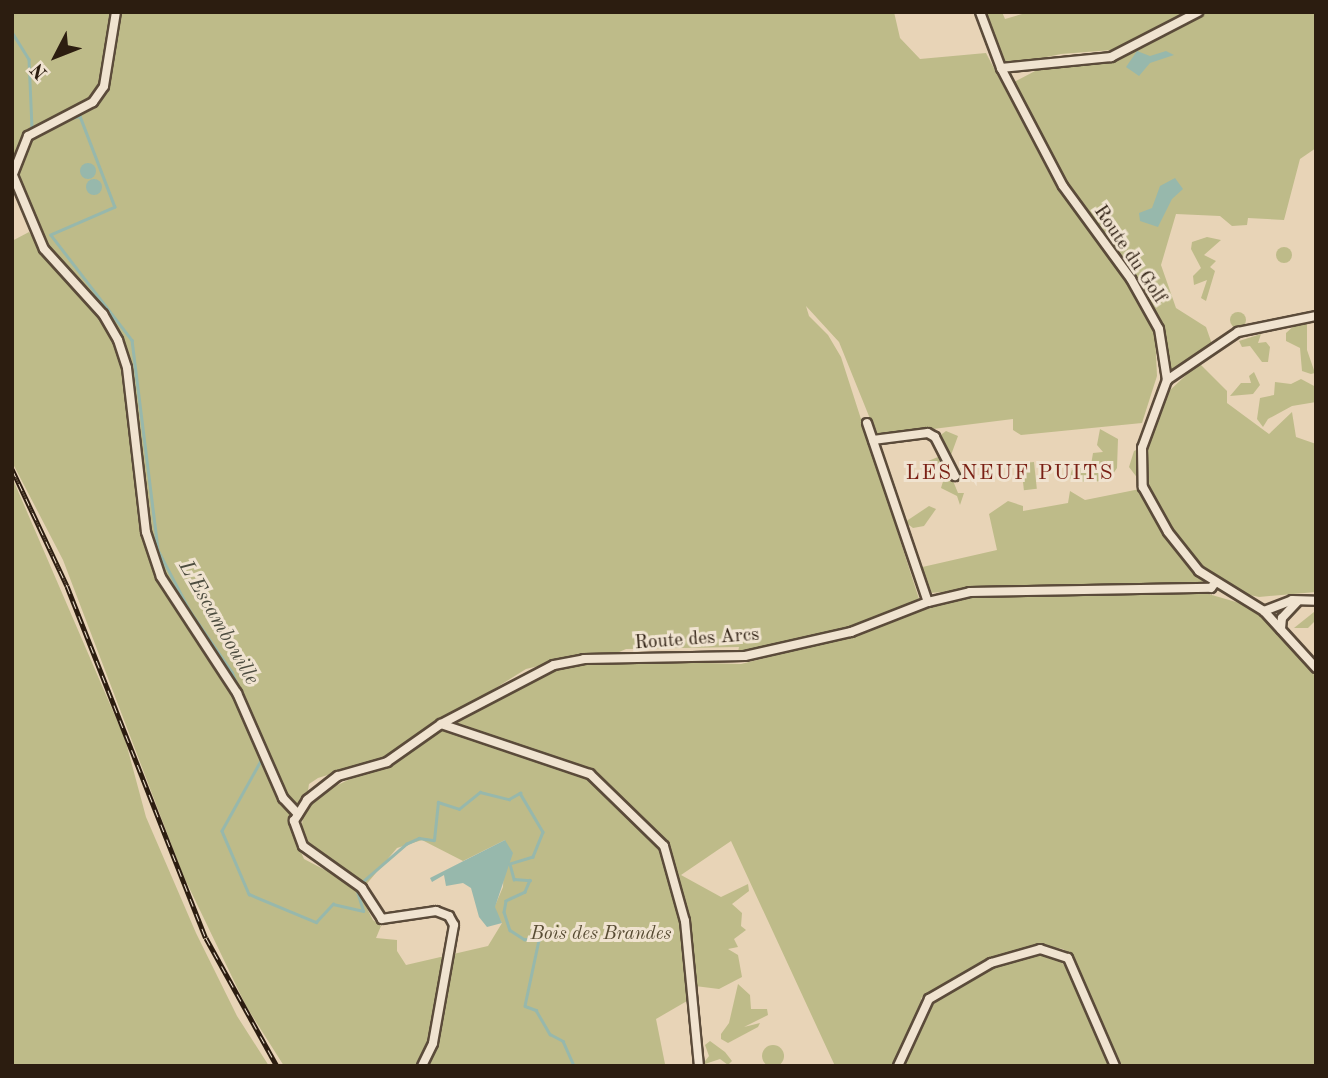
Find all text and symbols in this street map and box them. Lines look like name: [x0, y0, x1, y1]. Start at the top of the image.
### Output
north arrow: [21, 21, 91, 91]
text: N: [28, 59, 52, 82]
street label: Route du Golf: [1088, 201, 1170, 309]
district label: LES NEUF PUITS: [907, 461, 1113, 487]
water label: L'Escambouille: [172, 556, 264, 690]
street label: Route des Arcs: [634, 624, 760, 656]
park label: Bois des Brandes: [531, 924, 671, 946]

